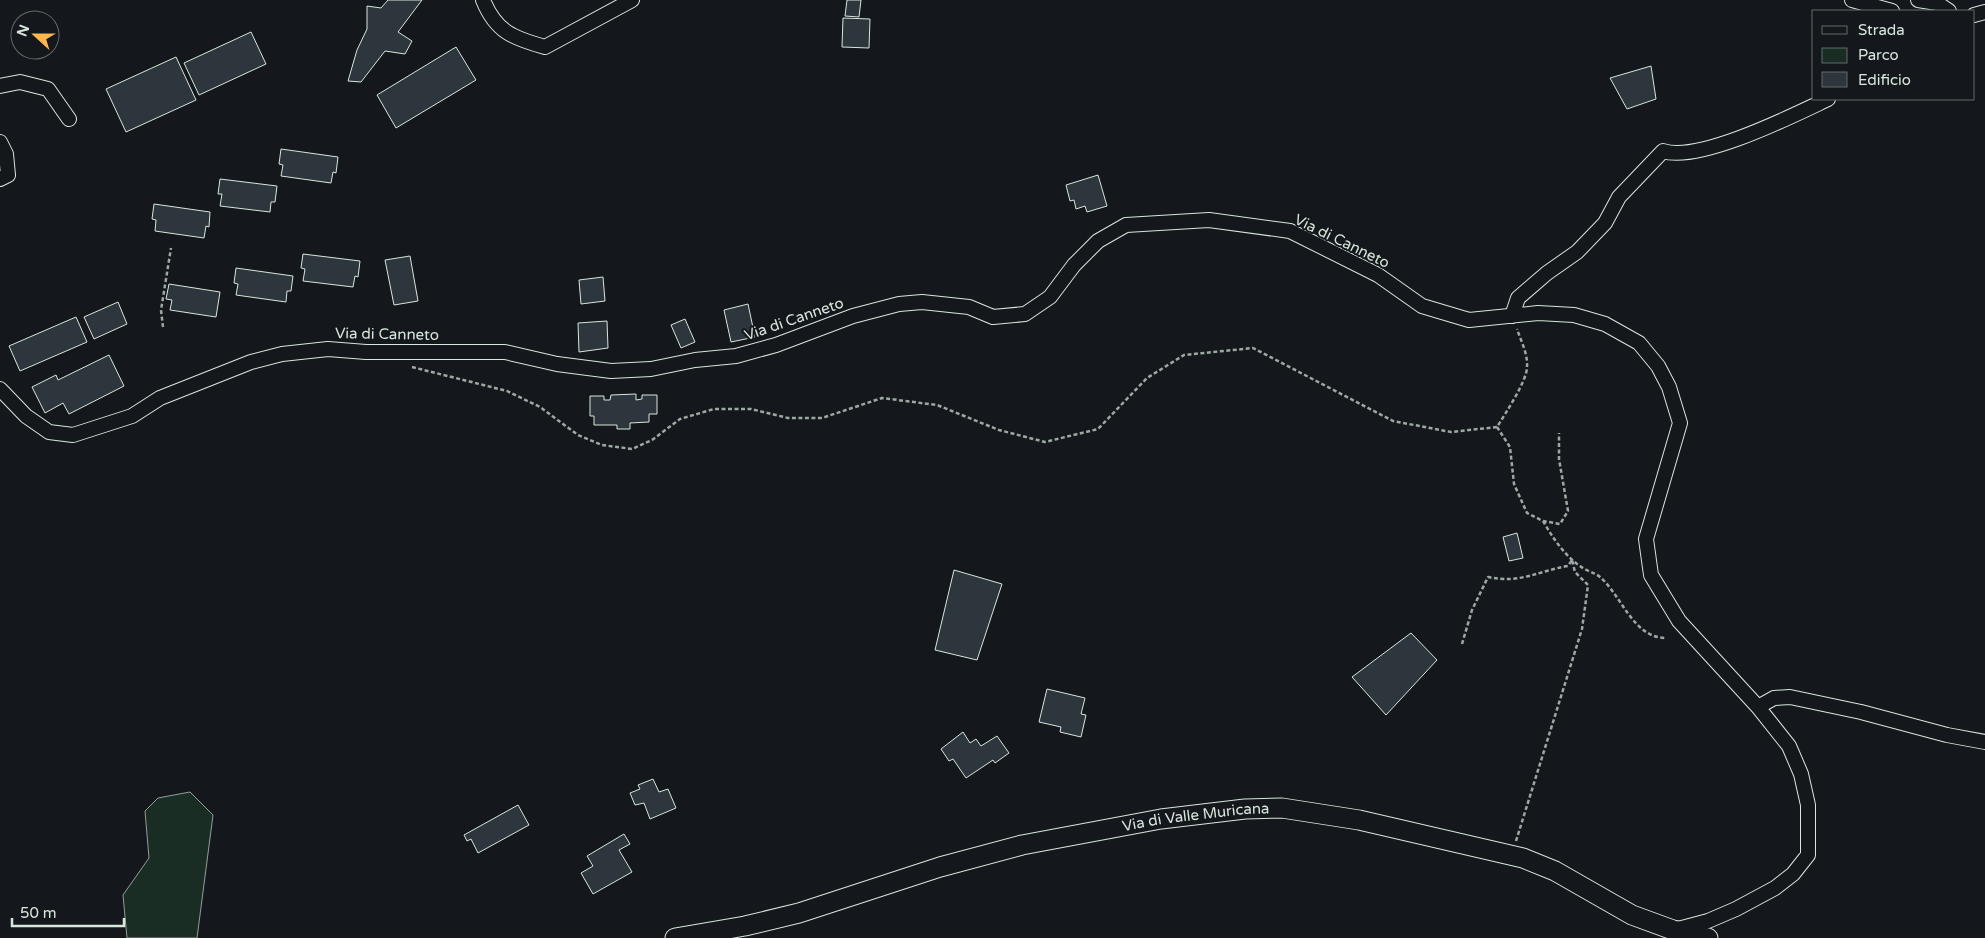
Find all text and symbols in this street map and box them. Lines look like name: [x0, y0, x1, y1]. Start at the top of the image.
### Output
north arrow: [10, 10, 60, 60]
legend: [1812, 10, 1975, 100]
text: Strada: [1858, 21, 1905, 39]
text: N: [13, 22, 33, 39]
text: Parco: [1858, 46, 1899, 64]
text: Edificio: [1858, 71, 1911, 89]
street label: Via di Canneto: [1291, 210, 1393, 272]
street label: Via di Canneto: [742, 294, 846, 344]
street label: Via di Canneto: [335, 324, 439, 344]
street label: Via di Valle Muricana: [1121, 799, 1270, 835]
scale bar: [12, 896, 125, 928]
text: 50 m: [20, 904, 57, 922]

